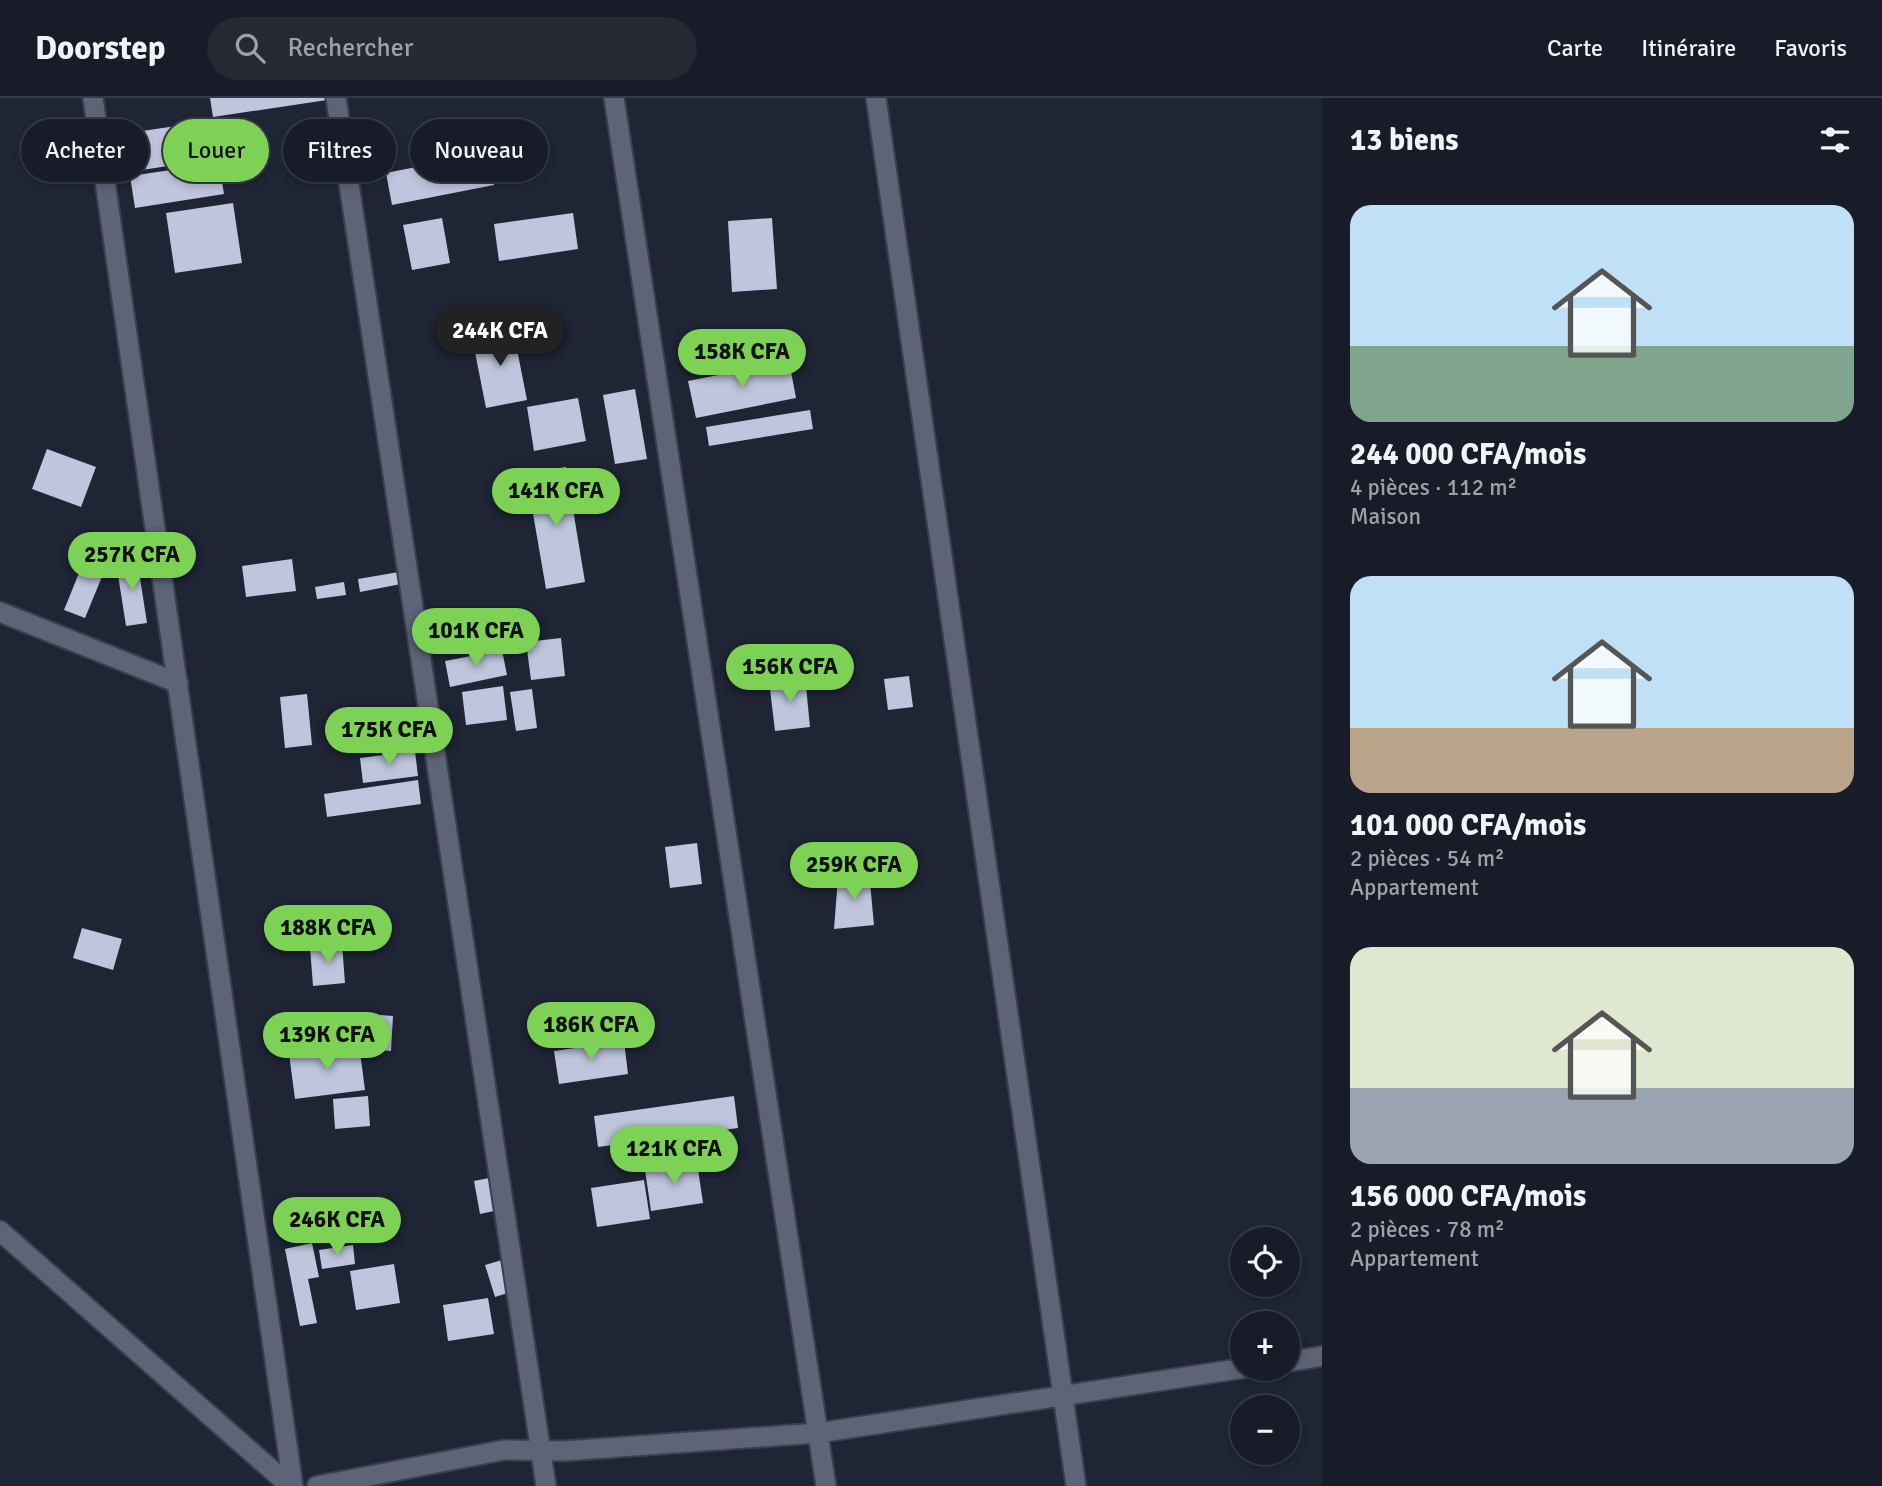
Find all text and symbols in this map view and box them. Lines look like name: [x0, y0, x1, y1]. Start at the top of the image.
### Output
search box: [207, 17, 697, 80]
text: Doorstep: [35, 28, 165, 69]
icon: search: [231, 29, 269, 67]
text: Rechercher: [287, 32, 413, 64]
text: Carte: [1547, 33, 1603, 63]
text: Itinéraire: [1641, 33, 1736, 63]
text: Favoris: [1774, 33, 1847, 63]
chip: Acheter: [21, 119, 149, 182]
chip: Louer: [163, 119, 269, 182]
chip: Filtres: [283, 119, 396, 182]
chip: Nouveau: [410, 119, 548, 182]
icon: filters: [1816, 121, 1854, 159]
text: 13 biens: [1350, 122, 1459, 159]
icon: home: [1539, 250, 1665, 376]
pin: 244K CFA: [428, 308, 572, 368]
text: 244K CFA: [452, 316, 548, 345]
pin: 158K CFA: [670, 330, 814, 389]
text: 158K CFA: [694, 337, 790, 366]
text: 244 000 CFA/mois: [1350, 436, 1586, 473]
pin: 141K CFA: [484, 468, 628, 528]
text: 4 pièces · 112 m²: [1350, 473, 1517, 502]
text: 141K CFA: [508, 476, 604, 505]
text: Maison: [1350, 502, 1421, 531]
pin: 257K CFA: [60, 532, 204, 592]
text: 257K CFA: [84, 540, 180, 569]
pin: 101K CFA: [404, 608, 548, 668]
text: 101K CFA: [428, 616, 524, 645]
icon: home: [1539, 621, 1665, 747]
pin: 156K CFA: [718, 644, 862, 704]
text: 156K CFA: [742, 652, 838, 681]
pin: 175K CFA: [317, 708, 461, 767]
text: 175K CFA: [341, 715, 437, 744]
text: 101 000 CFA/mois: [1350, 807, 1586, 844]
pin: 259K CFA: [782, 842, 926, 902]
text: 2 pièces · 54 m²: [1350, 844, 1505, 873]
text: 259K CFA: [806, 850, 902, 879]
text: Appartement: [1350, 873, 1479, 902]
pin: 188K CFA: [256, 906, 400, 965]
text: 188K CFA: [280, 913, 376, 942]
icon: home: [1539, 992, 1665, 1118]
pin: 186K CFA: [519, 1002, 663, 1062]
text: 186K CFA: [543, 1010, 639, 1039]
pin: 139K CFA: [255, 1012, 399, 1072]
text: 139K CFA: [279, 1020, 375, 1049]
pin: 121K CFA: [602, 1126, 746, 1186]
text: 121K CFA: [626, 1134, 722, 1163]
text: 156 000 CFA/mois: [1350, 1178, 1586, 1215]
pin: 246K CFA: [265, 1198, 409, 1257]
text: 246K CFA: [289, 1205, 385, 1234]
text: 2 pièces · 78 m²: [1350, 1215, 1505, 1244]
map controls: [1230, 1227, 1300, 1465]
button: locate: [1230, 1227, 1300, 1297]
text: Appartement: [1350, 1244, 1479, 1273]
button: +: [1230, 1311, 1300, 1381]
button: −: [1230, 1395, 1300, 1465]

